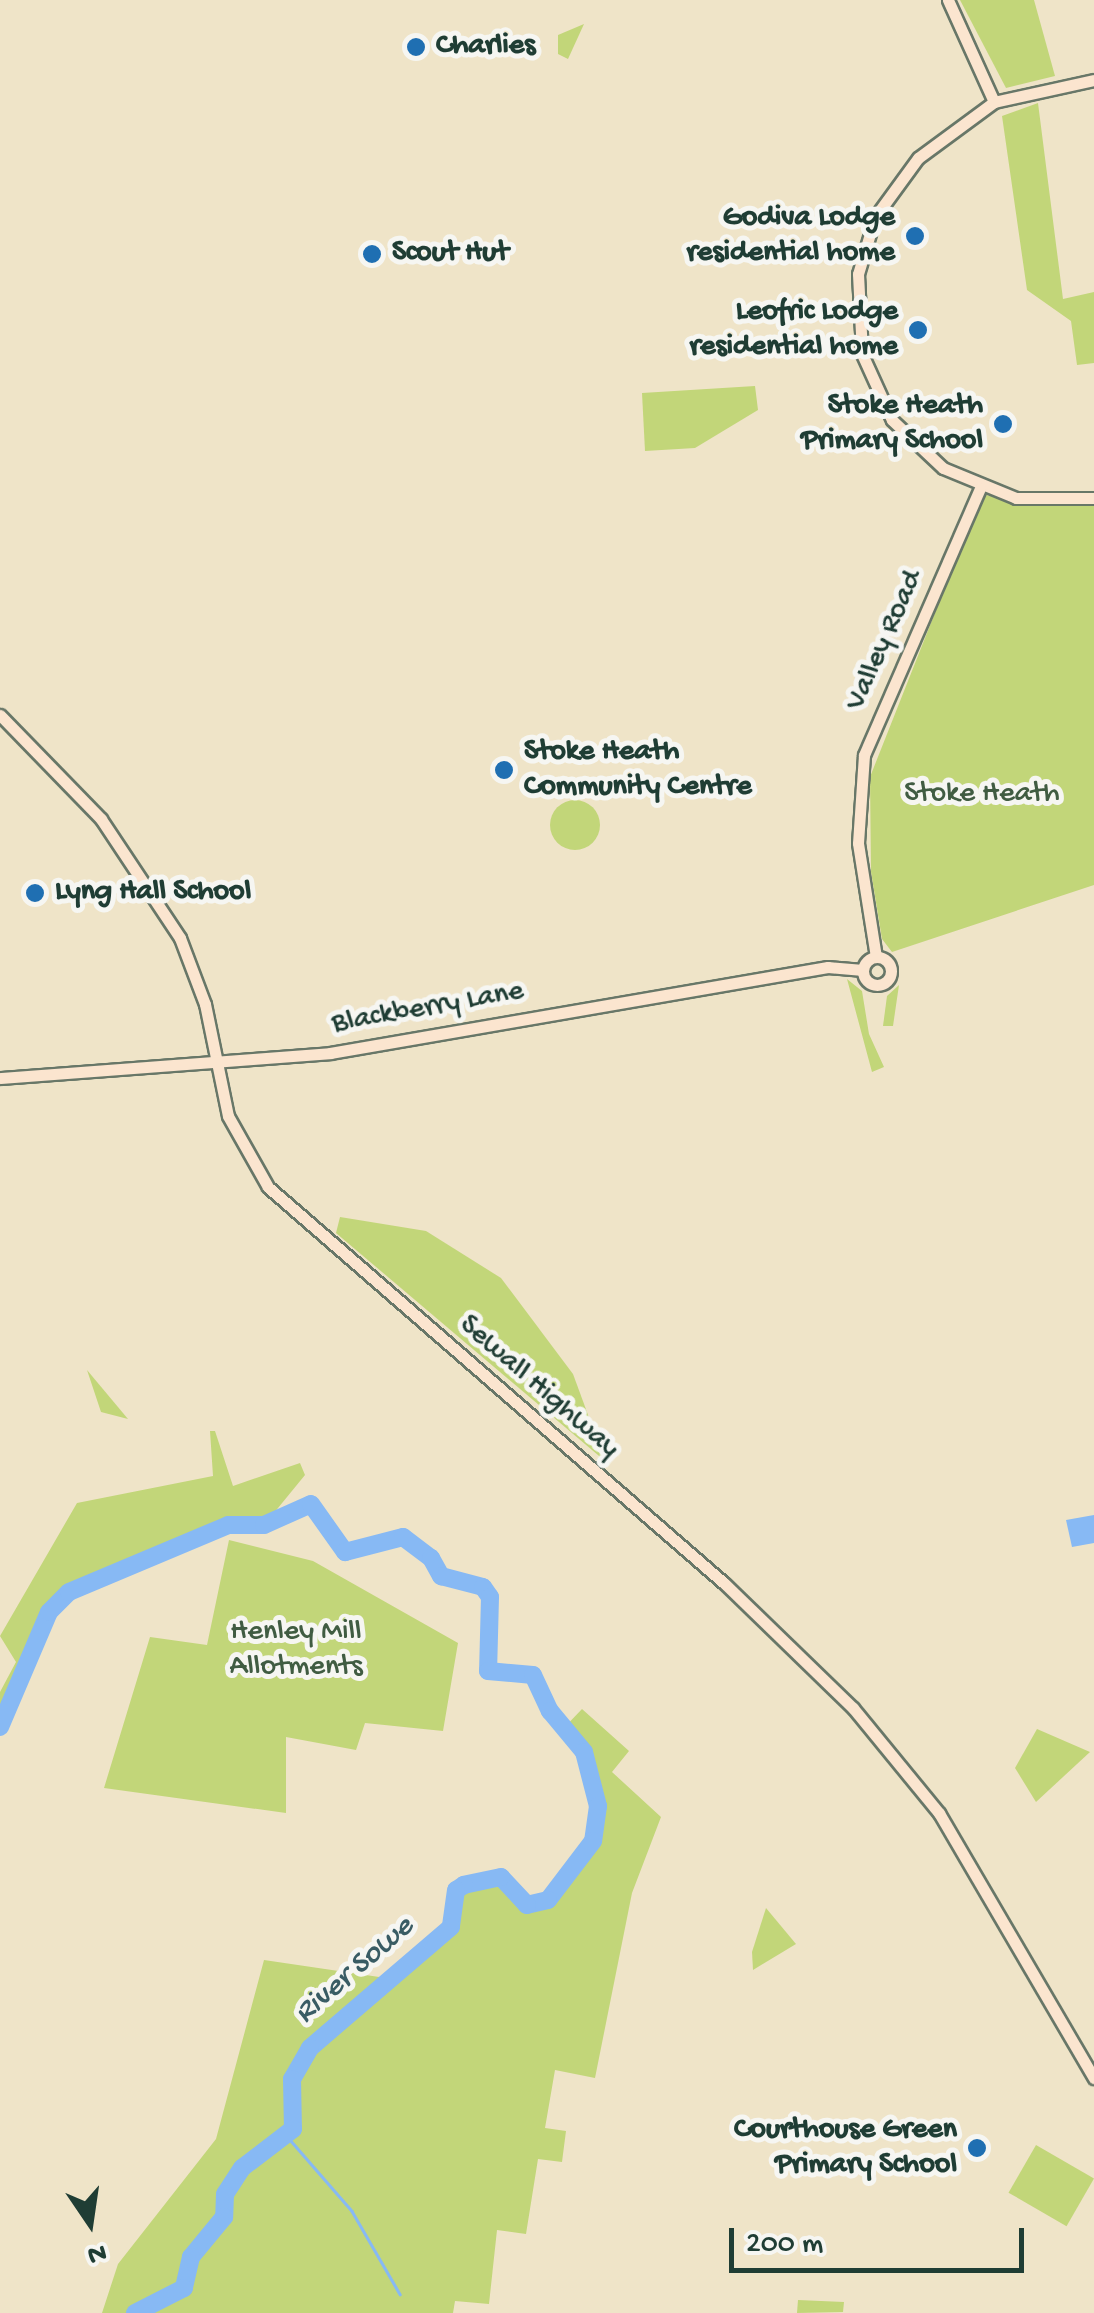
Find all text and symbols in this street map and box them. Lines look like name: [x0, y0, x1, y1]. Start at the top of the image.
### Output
place label: Charlies: [436, 29, 535, 65]
marker: Charlies: [405, 36, 427, 58]
place label: Godiva Lodge residential home: [686, 201, 895, 272]
marker: Godiva Lodge residential home: [904, 225, 926, 247]
place label: Scout Hut: [392, 236, 509, 272]
marker: Scout Hut: [361, 243, 383, 265]
place label: Leofric Lodge residential home: [689, 295, 898, 366]
marker: Leofric Lodge residential home: [907, 319, 929, 341]
place label: Stoke Heath Primary School: [801, 389, 983, 460]
marker: Stoke Heath Primary School: [992, 413, 1014, 435]
street label: Valley Road: [839, 565, 933, 717]
place label: Stoke Heath Community Centre: [524, 735, 752, 806]
marker: Stoke Heath Community Centre: [493, 759, 515, 781]
park label: Stoke Heath: [904, 777, 1060, 813]
place label: Lyng Hall School: [55, 875, 251, 911]
marker: Lyng Hall School: [24, 882, 46, 904]
street label: Blackberry Lane: [329, 974, 527, 1044]
street label: Sewall Highway: [450, 1308, 626, 1468]
park label: Henley Mill Allotments: [229, 1615, 363, 1686]
water label: River Sowe: [287, 1909, 423, 2033]
place label: Courthouse Green Primary School: [734, 2113, 957, 2184]
marker: Courthouse Green Primary School: [966, 2137, 988, 2159]
north arrow: [40, 2173, 140, 2273]
scale bar: [734, 2208, 1029, 2270]
text: 200 m: [746, 2228, 823, 2263]
text: N: [84, 2235, 109, 2271]

